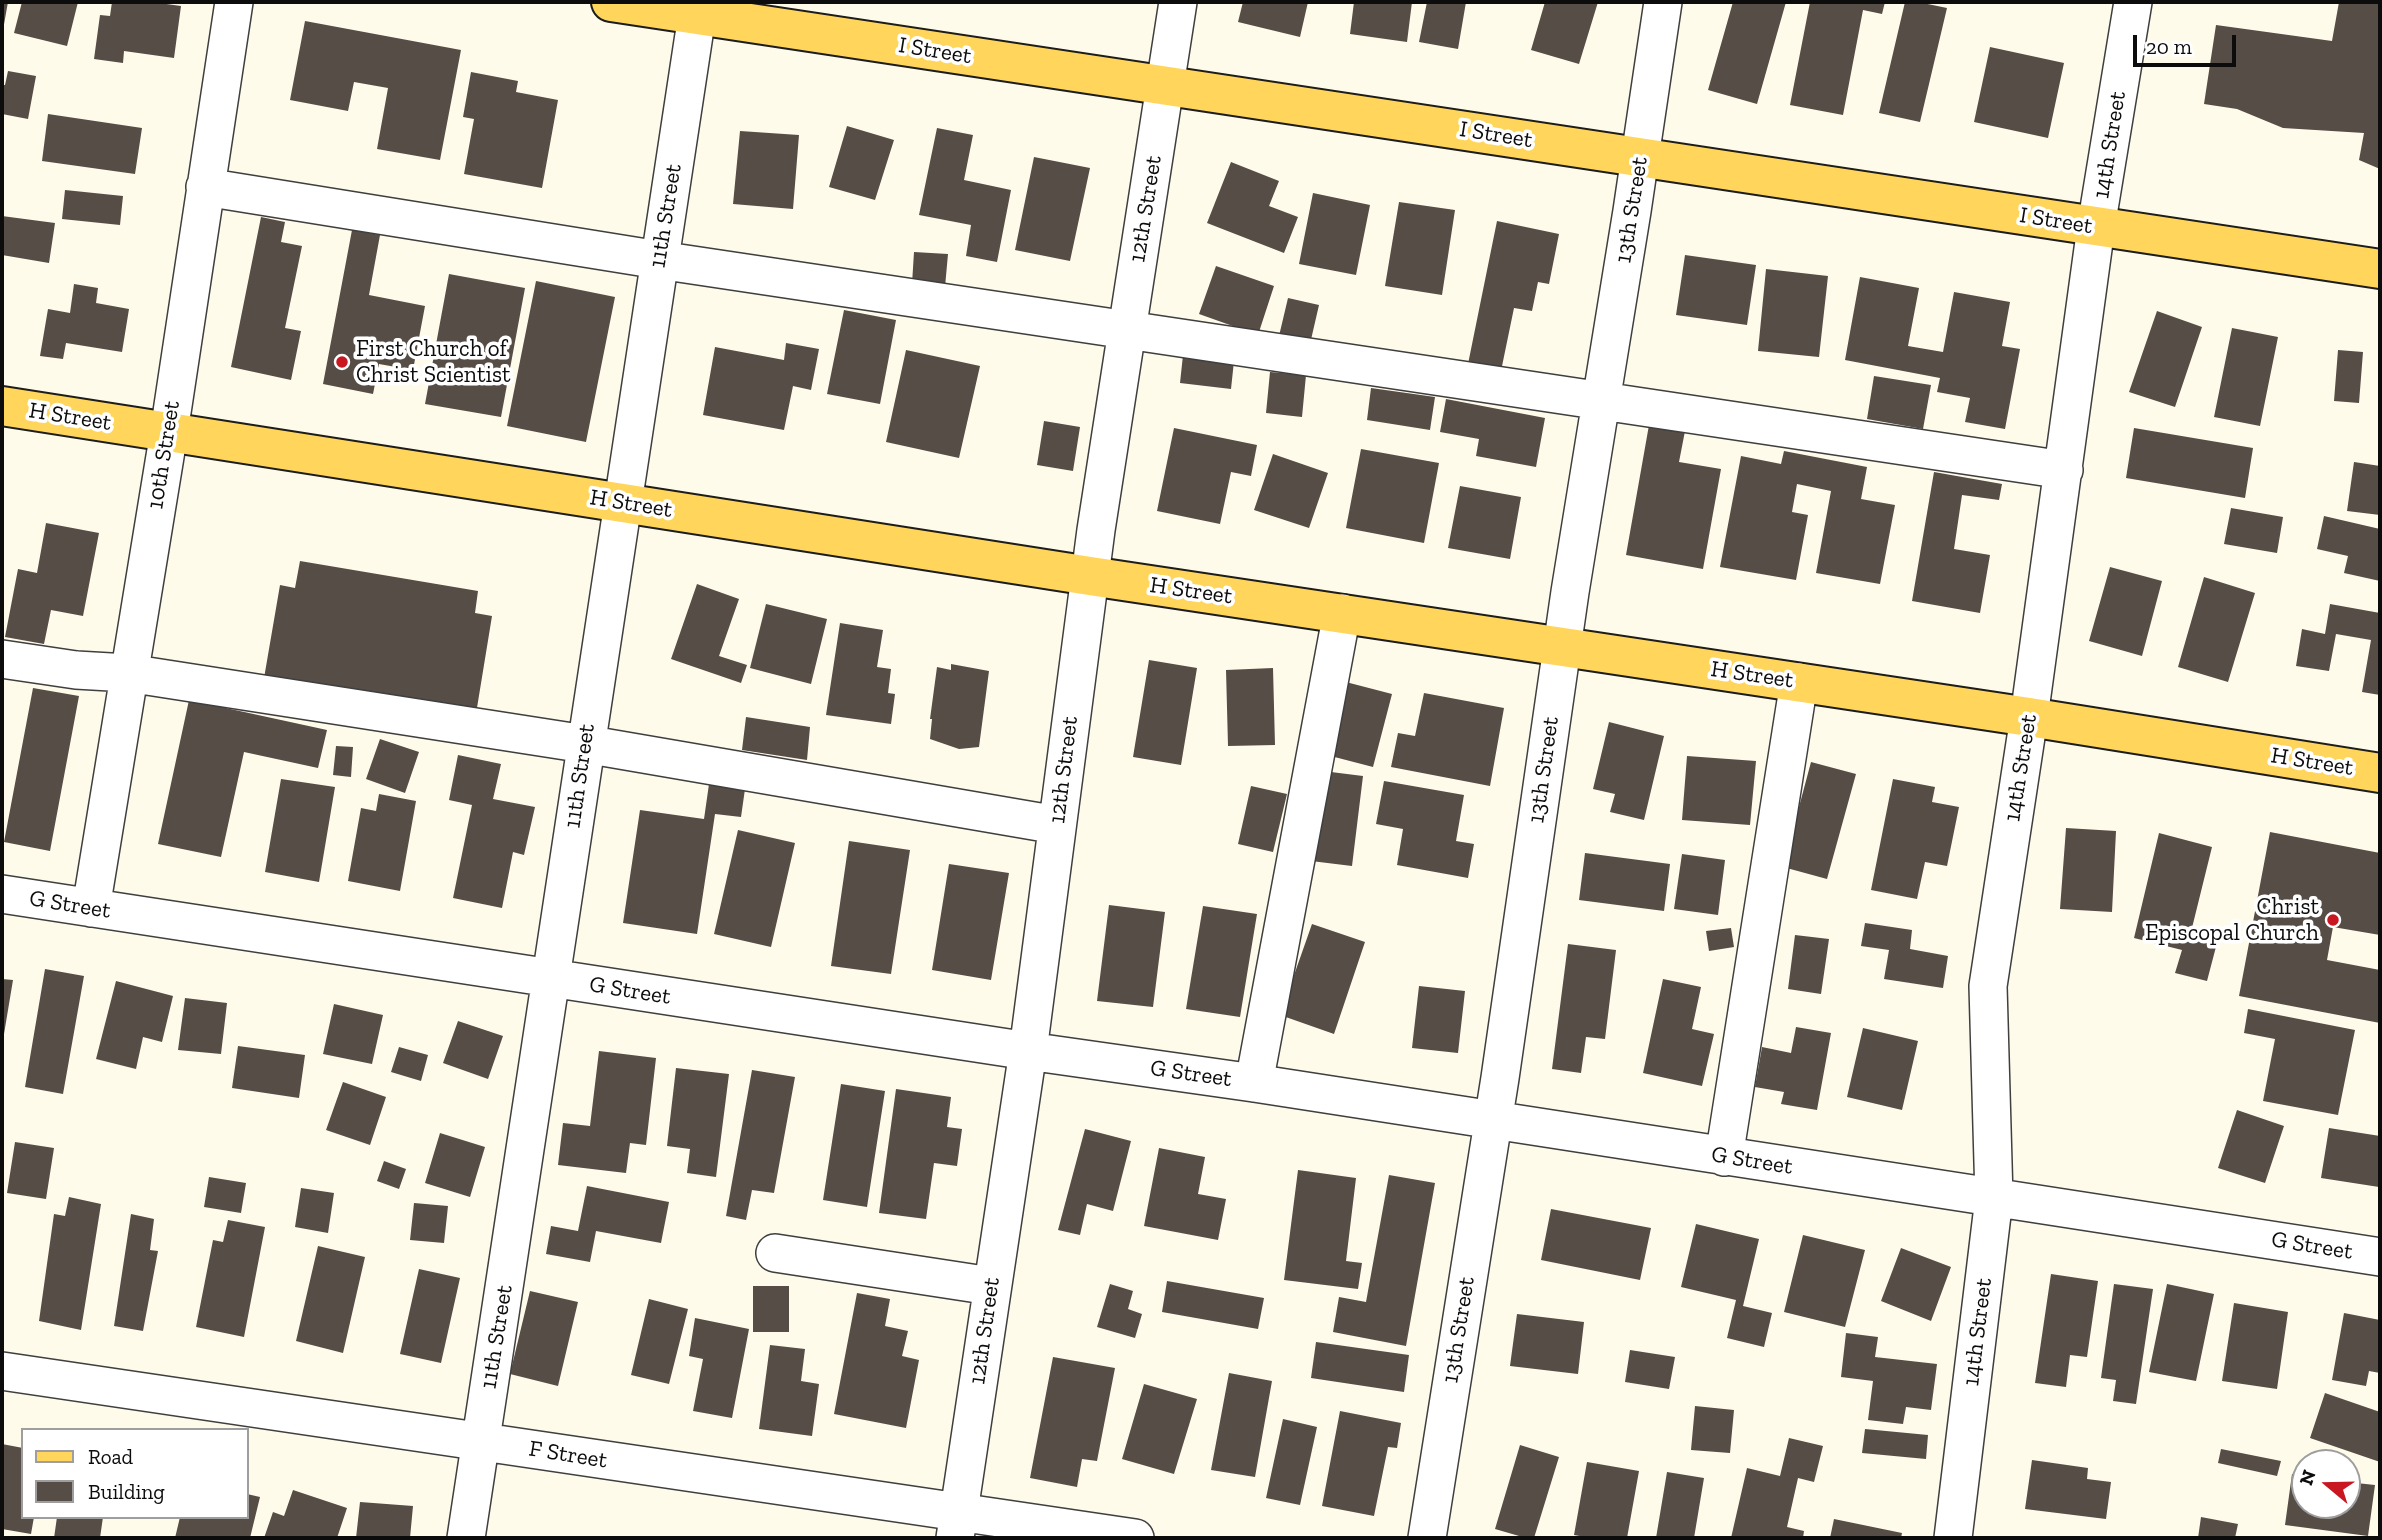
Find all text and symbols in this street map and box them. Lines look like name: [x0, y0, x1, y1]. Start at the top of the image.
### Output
scale bar: [2137, 21, 2240, 65]
street label: I Street: [897, 32, 973, 70]
text: 20 m: [2146, 34, 2192, 59]
street label: 14th Street: [2088, 89, 2132, 201]
street label: I Street: [1458, 116, 1534, 154]
street label: 12th Street: [1124, 154, 1168, 264]
street label: 13th Street: [1610, 155, 1654, 265]
street label: 11th Street: [644, 162, 688, 270]
street label: I Street: [2018, 202, 2094, 240]
place label: First Church of Christ Scientist: [356, 335, 511, 389]
marker: First Church of Christ Scientist: [334, 354, 350, 370]
street label: H Street: [27, 397, 113, 437]
street label: 10th Street: [142, 399, 186, 511]
street label: H Street: [588, 484, 674, 524]
street label: H Street: [1148, 572, 1234, 610]
street label: H Street: [1709, 656, 1795, 694]
street label: 14th Street: [1999, 712, 2043, 824]
street label: 12th Street: [1044, 715, 1084, 825]
street label: 13th Street: [1523, 715, 1565, 825]
street label: 11th Street: [559, 722, 601, 830]
street label: H Street: [2269, 742, 2355, 782]
street label: G Street: [27, 885, 113, 925]
place label: Christ Episcopal Church: [2145, 893, 2319, 947]
marker: Christ Episcopal Church: [2325, 912, 2341, 928]
street label: G Street: [587, 971, 673, 1011]
street label: G Street: [1149, 1055, 1233, 1093]
street label: G Street: [1709, 1141, 1795, 1181]
street label: G Street: [2269, 1226, 2355, 1266]
street label: 13th Street: [1437, 1275, 1481, 1385]
street label: 12th Street: [964, 1276, 1006, 1386]
street label: 14th Street: [1958, 1276, 1998, 1388]
street label: 11th Street: [475, 1283, 519, 1391]
legend: [21, 1428, 248, 1519]
street label: F Street: [527, 1435, 609, 1475]
text: Road: [88, 1444, 133, 1469]
north arrow: [2291, 1449, 2361, 1519]
text: N: [2294, 1467, 2321, 1488]
text: Building: [88, 1479, 165, 1504]

